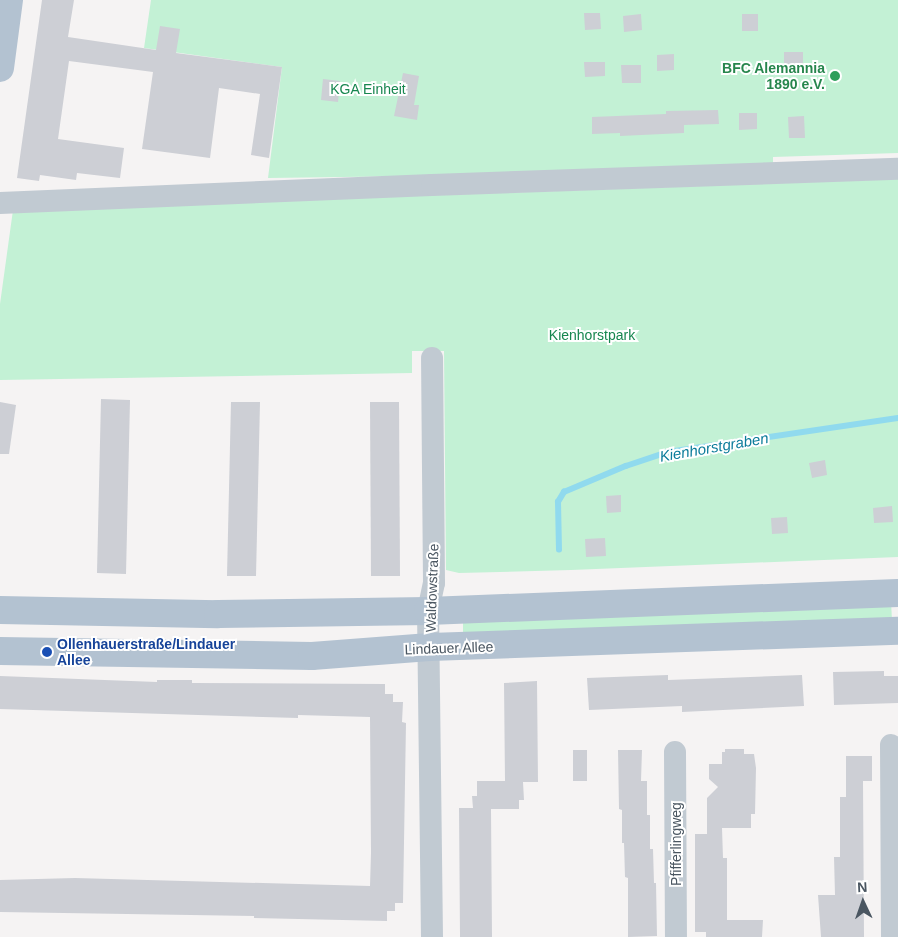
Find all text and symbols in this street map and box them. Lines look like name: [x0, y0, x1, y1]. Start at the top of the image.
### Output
place label: BFC Alemannia 1890 e.V.: [722, 60, 825, 92]
marker: BFC Alemannia 1890 e.V.: [829, 70, 841, 82]
park label: KGA Einheit: [330, 81, 406, 97]
park label: Kienhorstpark: [549, 327, 635, 343]
water label: Kienhorstgraben: [658, 429, 770, 465]
street label: Waldowstraße: [422, 543, 442, 633]
place label: Ollenhauerstraße/Lindauer Allee: [57, 636, 235, 669]
street label: Lindauer Allee: [404, 638, 494, 658]
marker: Ollenhauerstraße/Lindauer Allee: [41, 646, 53, 658]
street label: Pfifferlingweg: [668, 802, 684, 886]
north arrow: [838, 877, 888, 927]
text: N: [857, 879, 868, 895]

